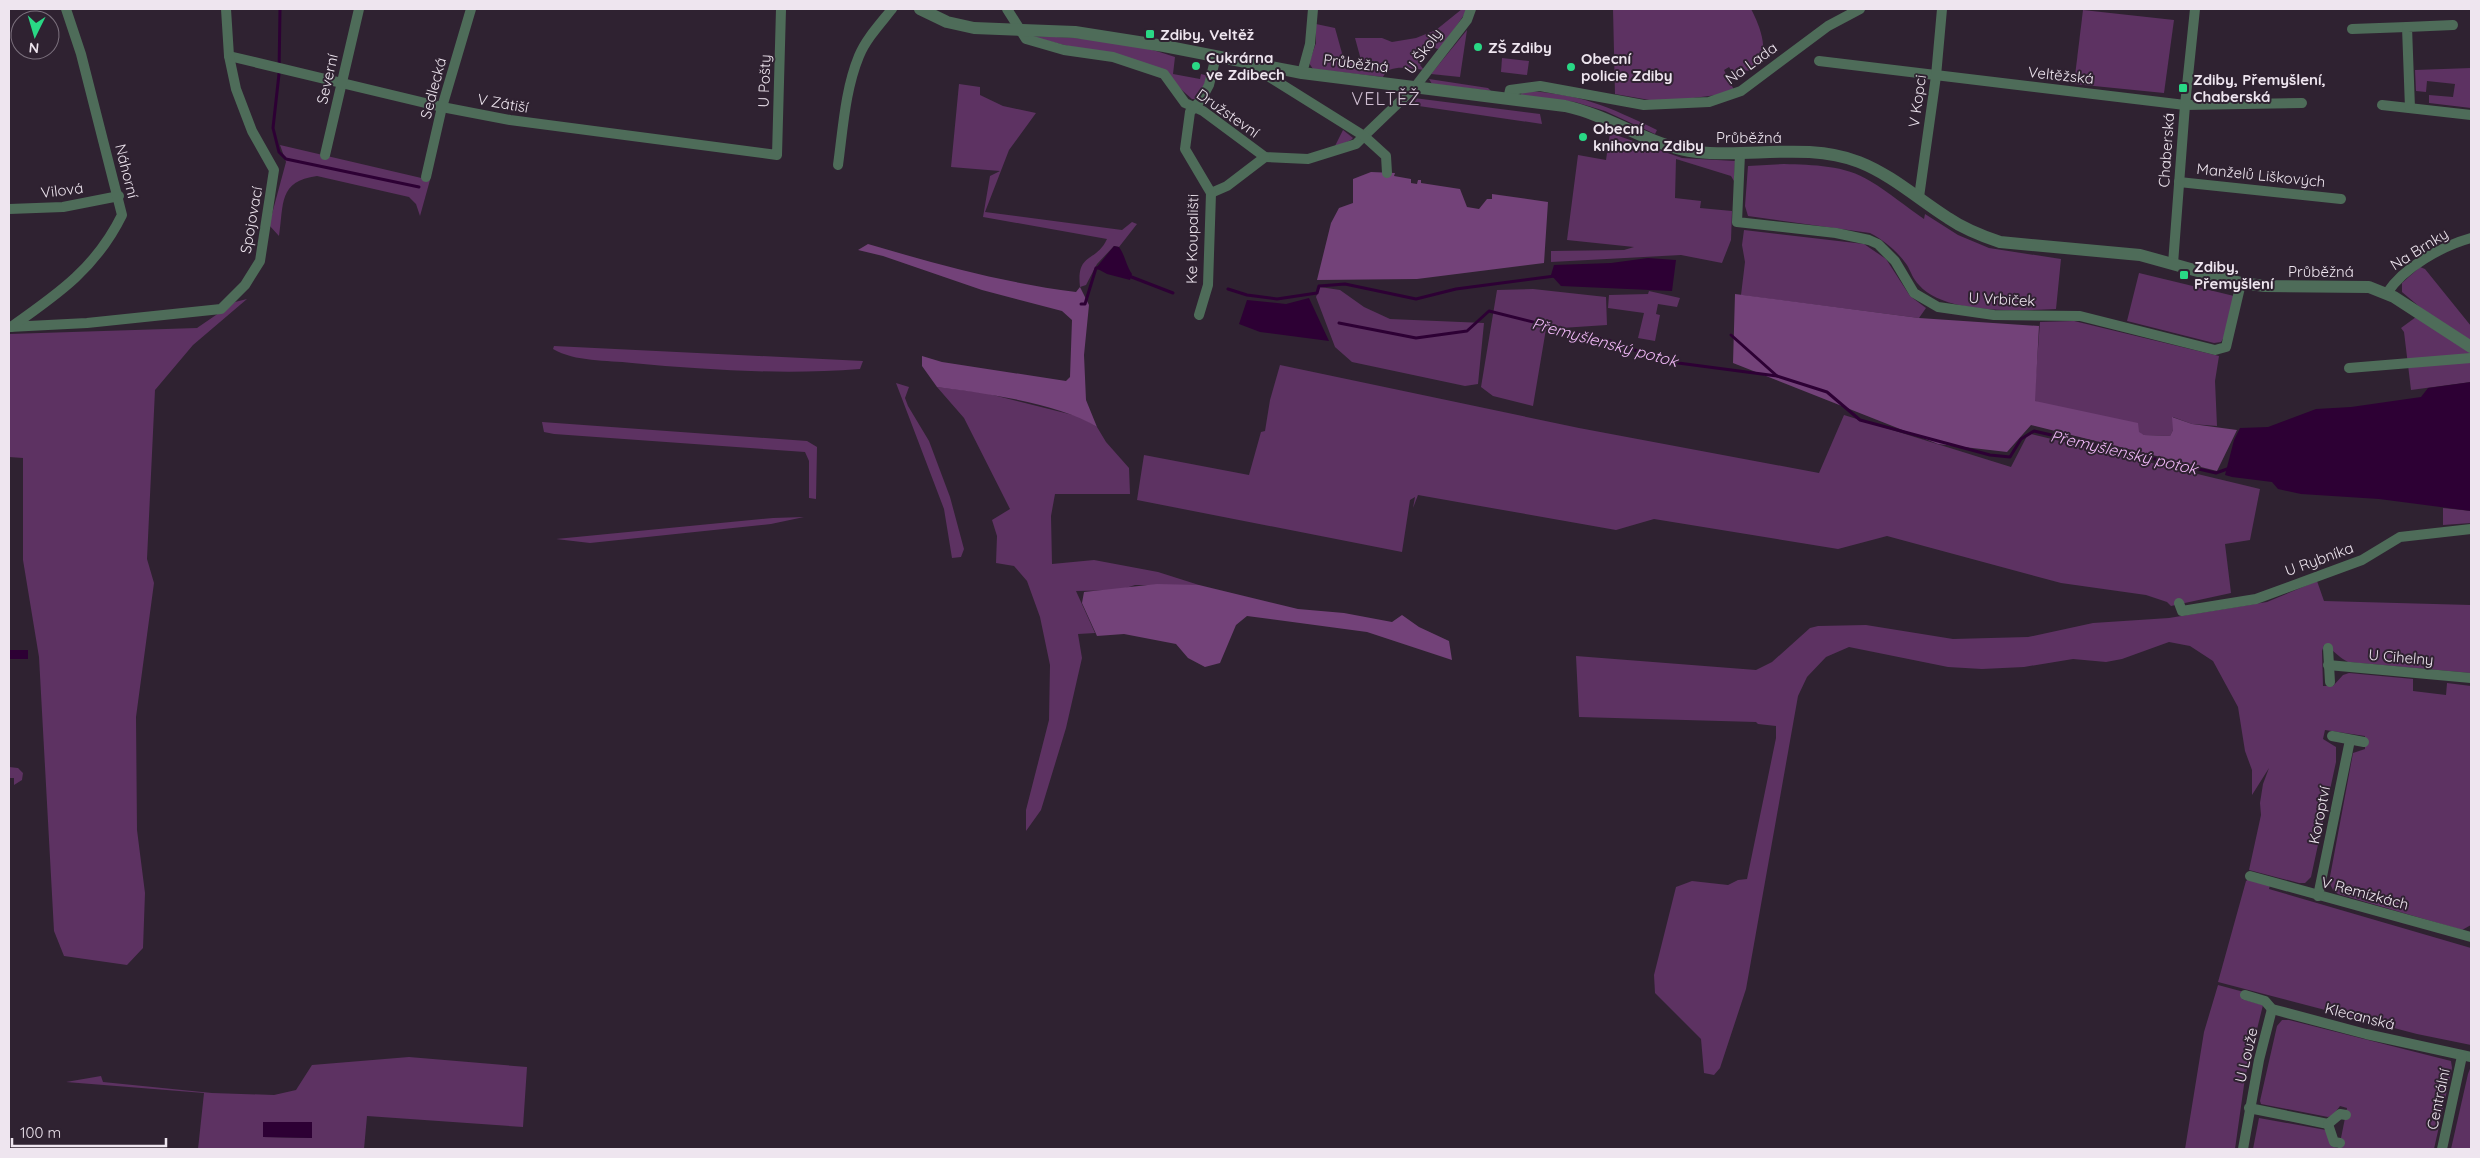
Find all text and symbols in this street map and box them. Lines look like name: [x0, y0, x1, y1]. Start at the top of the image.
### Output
north arrow: [10, 10, 60, 60]
street label: U Školy: [1400, 24, 1446, 78]
place label: Zdiby, Veltěž: [1160, 25, 1254, 44]
marker: Zdiby, Veltěž: [1144, 28, 1156, 40]
place label: ZŠ Zdiby: [1488, 38, 1552, 57]
street label: Na Lada: [1721, 38, 1781, 88]
text: N: [28, 39, 40, 57]
marker: ZŠ Zdiby: [1472, 41, 1484, 53]
place label: Cukrárna ve Zdibech: [1206, 48, 1285, 84]
place label: Obecní policie Zdiby: [1581, 49, 1673, 85]
street label: Průběžná: [1322, 50, 1390, 76]
street label: Severní: [312, 51, 342, 106]
street label: U Pošty: [754, 54, 774, 108]
street label: Sedlecká: [416, 55, 450, 121]
marker: Cukrárna ve Zdibech: [1190, 60, 1202, 72]
marker: Obecní policie Zdiby: [1565, 61, 1577, 73]
street label: Veltěžská: [2027, 62, 2095, 88]
place label: Zdiby, Přemyšlení, Chaberská: [2193, 70, 2326, 106]
street label: V Kopci: [1904, 73, 1930, 129]
marker: Zdiby, Přemyšlení, Chaberská: [2177, 82, 2189, 94]
street label: Družstevní: [1193, 84, 1264, 142]
district label: VELTĚŽ: [1351, 87, 1421, 110]
street label: V Zátiší: [476, 89, 531, 117]
street label: Chaberská: [2154, 112, 2178, 188]
place label: Obecní knihovna Zdiby: [1593, 119, 1704, 155]
street label: Průběžná: [1716, 128, 1782, 147]
marker: Obecní knihovna Zdiby: [1577, 131, 1589, 143]
street label: Náhorní: [111, 142, 143, 201]
street label: Manželů Liškových: [2196, 159, 2326, 191]
street label: Vilová: [40, 178, 84, 202]
street label: Spojovací: [236, 184, 266, 255]
street label: Ke Koupališti: [1182, 194, 1202, 284]
street label: Na Brnky: [2386, 224, 2452, 274]
place label: Zdiby, Přemyšlení: [2194, 257, 2274, 293]
street label: Průběžná: [2288, 262, 2354, 281]
marker: Zdiby, Přemyšlení: [2178, 269, 2190, 281]
street label: U Vrbiček: [1968, 288, 2036, 310]
water label: Přemyšlenský potok: [1530, 313, 1681, 371]
water label: Přemyšlenský potok: [2049, 425, 2201, 479]
street label: U Rybníka: [2282, 538, 2356, 580]
street label: U Cihelny: [2368, 645, 2434, 669]
street label: Koroptví: [2304, 784, 2334, 846]
street label: V Remízkách: [2319, 872, 2411, 914]
street label: Klecanská: [2323, 998, 2397, 1034]
street label: U Louže: [2230, 1026, 2262, 1084]
street label: Centrální: [2422, 1066, 2454, 1131]
scale bar: [12, 1116, 166, 1148]
text: 100 m: [20, 1123, 61, 1142]

